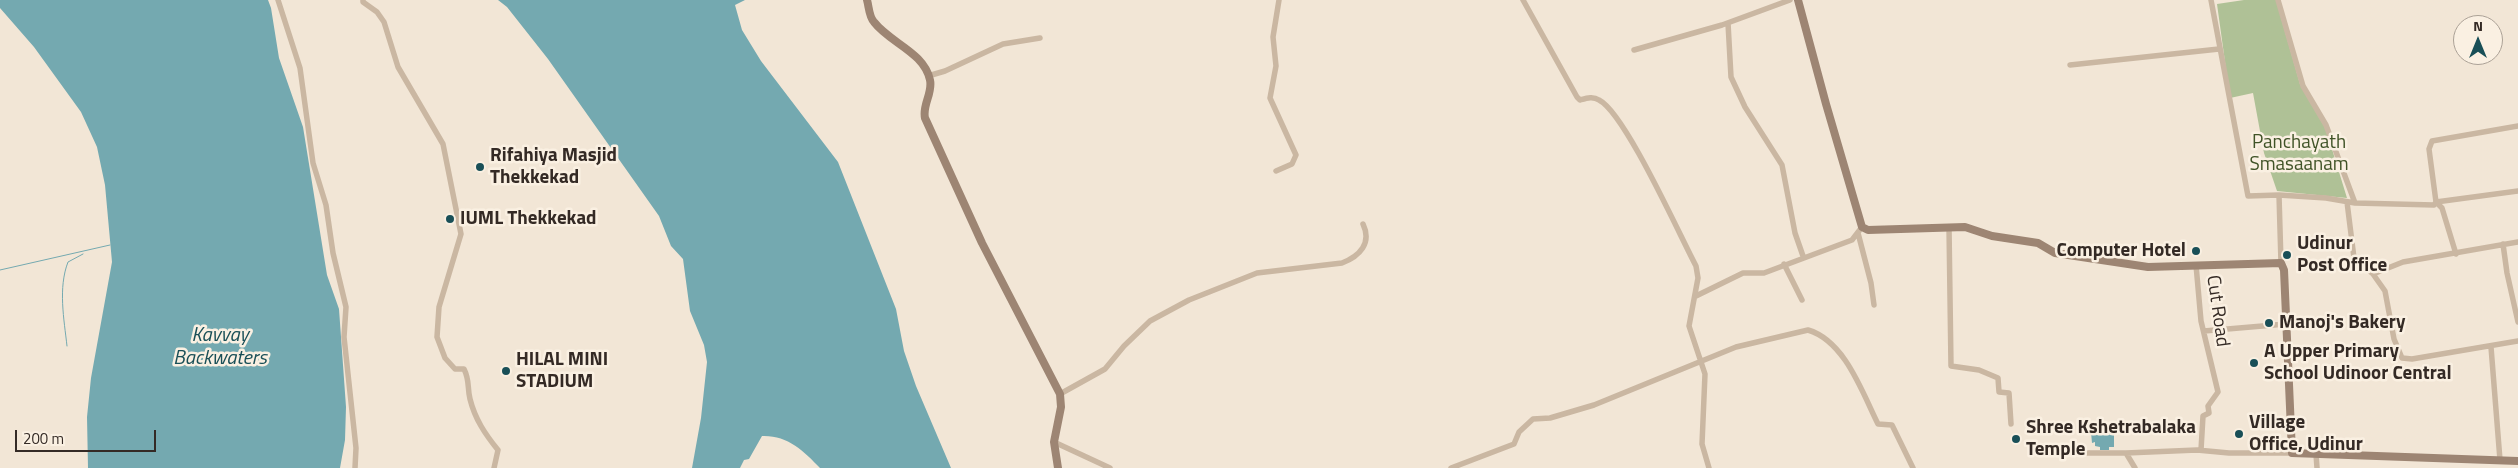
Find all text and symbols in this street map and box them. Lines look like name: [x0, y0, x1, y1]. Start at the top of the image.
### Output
north arrow: [2453, 15, 2503, 65]
text: N: [2473, 15, 2483, 36]
park label: Panchayath Smasaanam: [2249, 132, 2349, 176]
place label: Rifahiya Masjid Thekkekad: [490, 145, 617, 189]
marker: Rifahiya Masjid Thekkekad: [474, 161, 486, 173]
place label: IUML Thekkekad: [460, 208, 597, 230]
marker: IUML Thekkekad: [444, 213, 456, 225]
place label: Udinur Post Office: [2297, 233, 2387, 277]
place label: Computer Hotel: [2056, 240, 2186, 262]
marker: Computer Hotel: [2190, 245, 2202, 257]
marker: Udinur Post Office: [2281, 249, 2293, 261]
street label: Cut Road: [2201, 274, 2233, 348]
place label: Manoj's Bakery: [2279, 312, 2405, 334]
marker: Manoj's Bakery: [2263, 317, 2275, 329]
water label: Kavvay Backwaters: [173, 324, 267, 371]
place label: A Upper Primary School Udinoor Central: [2264, 341, 2452, 385]
place label: HILAL MINI STADIUM: [516, 349, 608, 393]
marker: A Upper Primary School Udinoor Central: [2248, 357, 2260, 369]
marker: HILAL MINI STADIUM: [500, 365, 512, 377]
place label: Village Office, Udinur: [2249, 412, 2363, 456]
place label: Shree Kshetrabalaka Temple: [2026, 417, 2196, 461]
scale bar: [18, 420, 159, 452]
text: 200 m: [23, 427, 64, 450]
marker: Village Office, Udinur: [2233, 428, 2245, 440]
marker: Shree Kshetrabalaka Temple: [2010, 433, 2022, 445]

